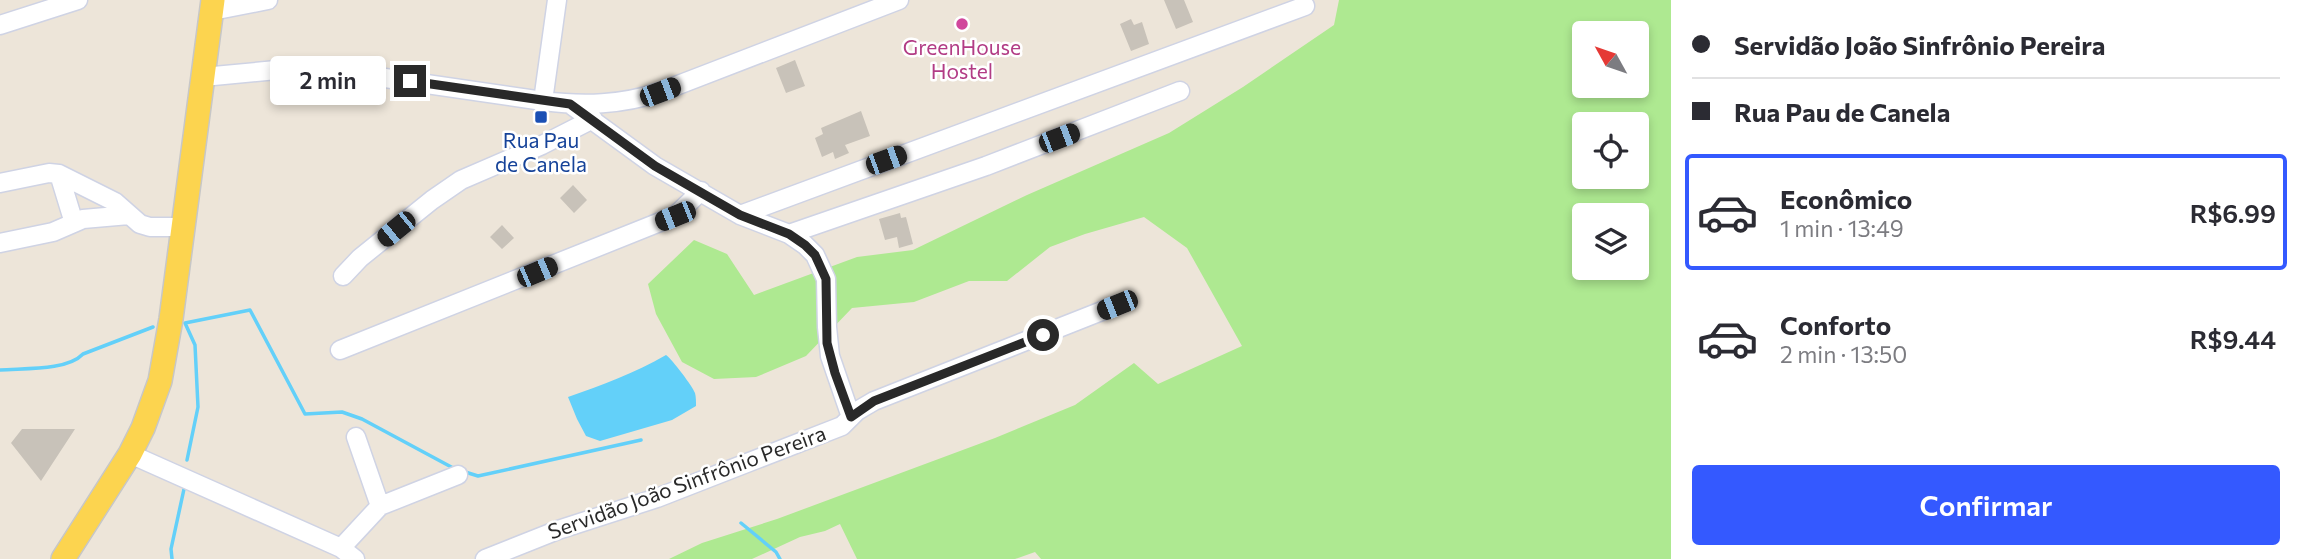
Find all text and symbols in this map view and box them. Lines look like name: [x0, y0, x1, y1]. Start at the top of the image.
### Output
marker: GreenHouse Hostel: [954, 16, 970, 32]
north arrow: [1572, 21, 1648, 98]
map controls: [1572, 21, 1649, 280]
text: Servidão João Sinfrônio Pereira: [1734, 29, 2105, 60]
place label: GreenHouse Hostel: [903, 34, 1021, 83]
callout: 2 min: [270, 56, 386, 106]
route end: [394, 65, 426, 97]
text: 2 min: [300, 66, 356, 94]
car: [637, 75, 684, 109]
text: Rua Pau de Canela: [1734, 96, 1950, 127]
marker: Rua Pau de Canela: [533, 109, 549, 125]
button: locate: [1572, 112, 1649, 189]
car: [1036, 121, 1083, 155]
place label: Rua Pau de Canela: [495, 127, 587, 176]
car: [863, 143, 910, 177]
icon: car: [1696, 181, 1759, 244]
text: Econômico: [1780, 183, 1912, 214]
text: R$6.99: [2190, 197, 2276, 228]
car: [652, 198, 699, 234]
button: layers: [1572, 203, 1649, 280]
car: [374, 208, 419, 250]
text: 1 min · 13:49: [1780, 214, 1904, 242]
car: [514, 254, 561, 290]
car: [1094, 287, 1141, 323]
icon: car: [1696, 307, 1759, 370]
text: Conforto: [1780, 309, 1891, 340]
route start: [1027, 319, 1059, 351]
text: R$9.44: [2190, 323, 2276, 354]
text: 2 min · 13:50: [1780, 340, 1907, 368]
street label: Servidão João Sinfrônio Pereira: [544, 420, 829, 544]
button: Confirmar: [1692, 465, 2280, 545]

